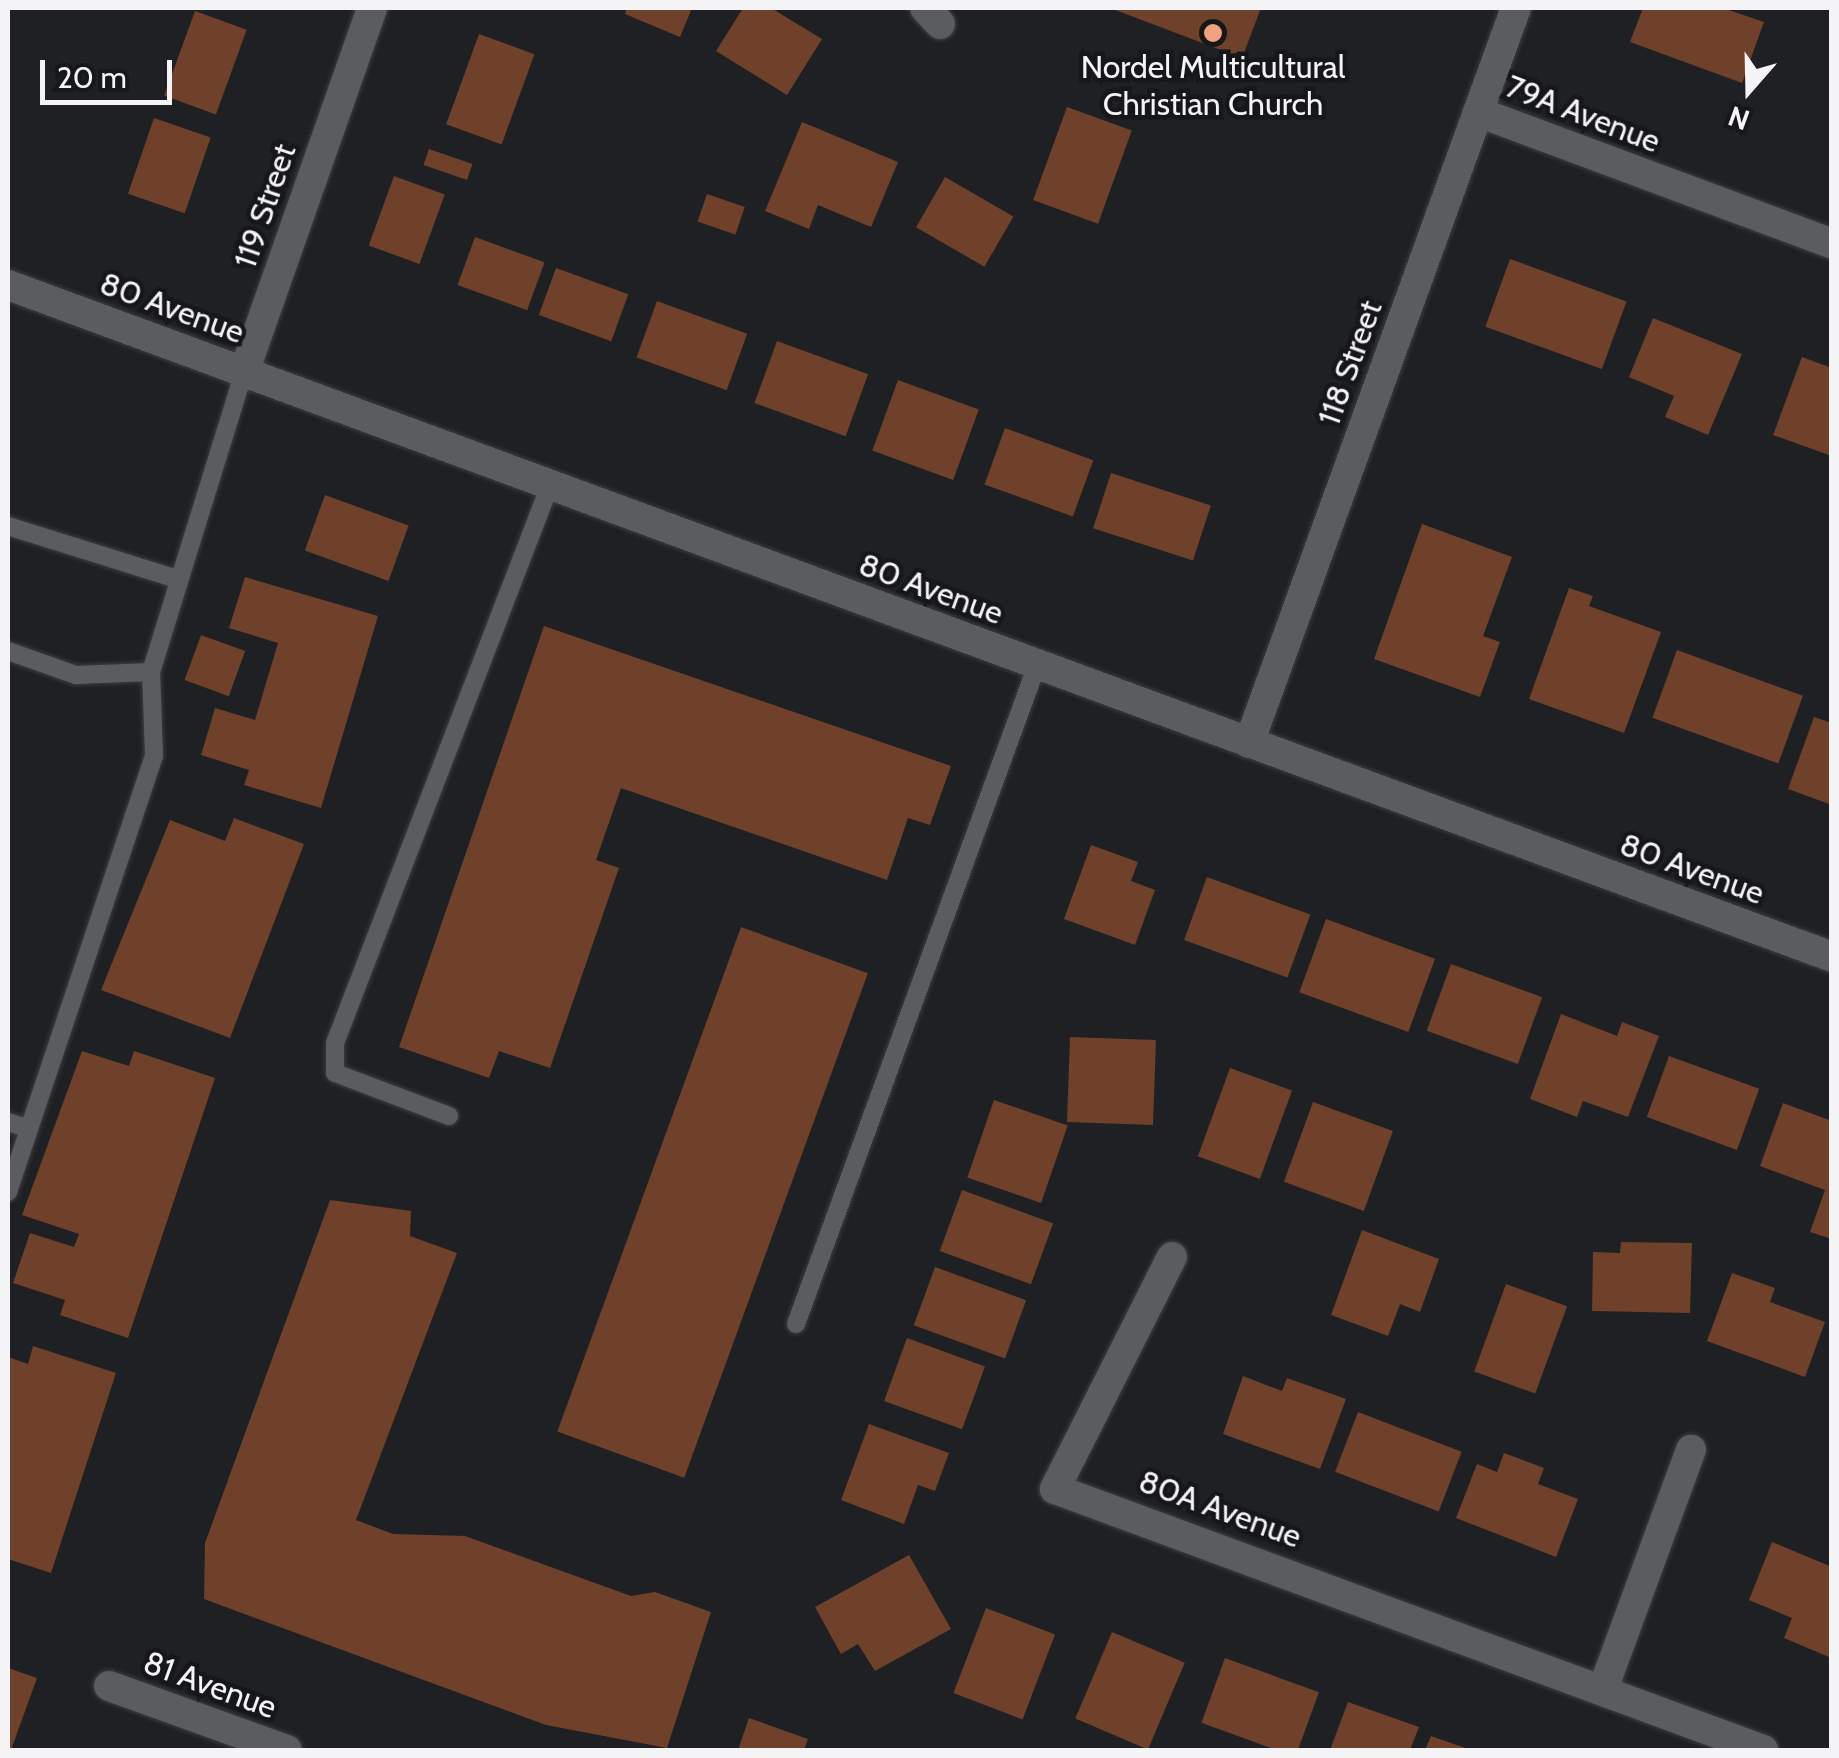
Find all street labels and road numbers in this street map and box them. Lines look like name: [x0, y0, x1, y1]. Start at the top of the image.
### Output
street label: 79A Avenue: [1501, 67, 1665, 161]
street label: 119 Street: [226, 139, 304, 273]
street label: 80 Avenue: [95, 264, 249, 352]
street label: 118 Street: [1310, 295, 1390, 431]
street label: 80 Avenue: [854, 545, 1008, 633]
street label: 80 Avenue: [1615, 825, 1769, 913]
street label: 80A Avenue: [1134, 1462, 1306, 1556]
street label: 81 Avenue: [138, 1643, 282, 1727]

